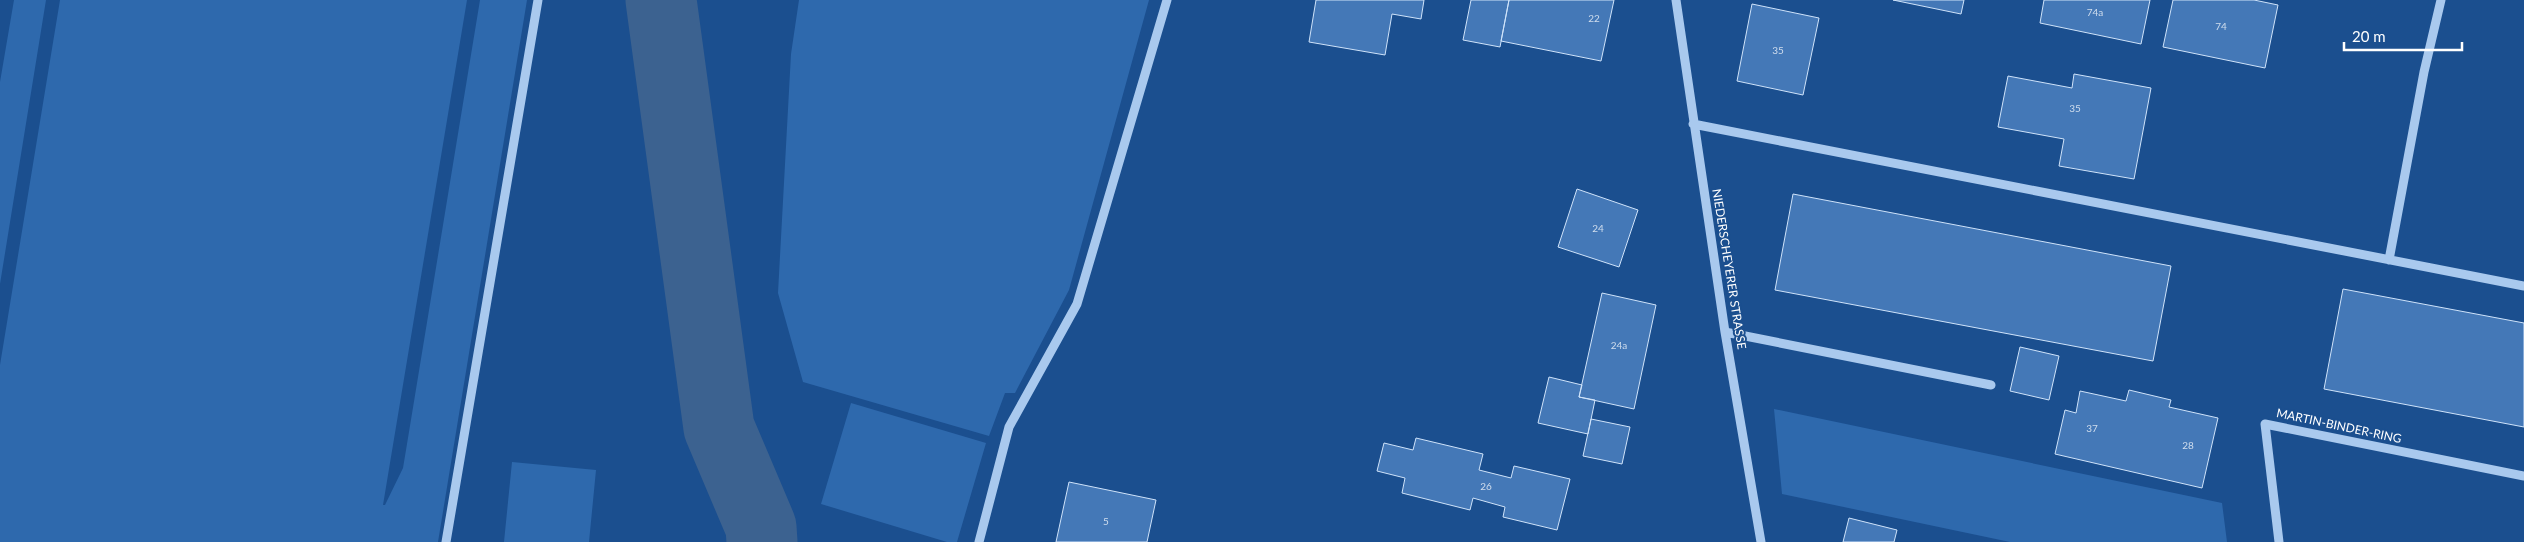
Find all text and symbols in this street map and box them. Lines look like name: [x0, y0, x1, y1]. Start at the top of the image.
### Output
house number: 74a: [2087, 6, 2103, 18]
house number: 22: [1588, 12, 1600, 24]
house number: 74: [2215, 20, 2227, 32]
scale bar: [2344, 20, 2462, 52]
text: 20 m: [2352, 27, 2386, 45]
house number: 35: [1772, 44, 1784, 56]
house number: 35: [2069, 102, 2081, 114]
street label: NIEDERSCHEYERER STRASSE: [1709, 188, 1750, 350]
house number: 24: [1592, 222, 1604, 234]
house number: 24a: [1611, 339, 1627, 351]
street label: MARTIN-BINDER-RING: [2275, 405, 2403, 446]
house number: 37: [2086, 422, 2098, 434]
house number: 28: [2182, 439, 2194, 451]
house number: 26: [1480, 480, 1492, 492]
house number: 5: [1103, 515, 1109, 527]

